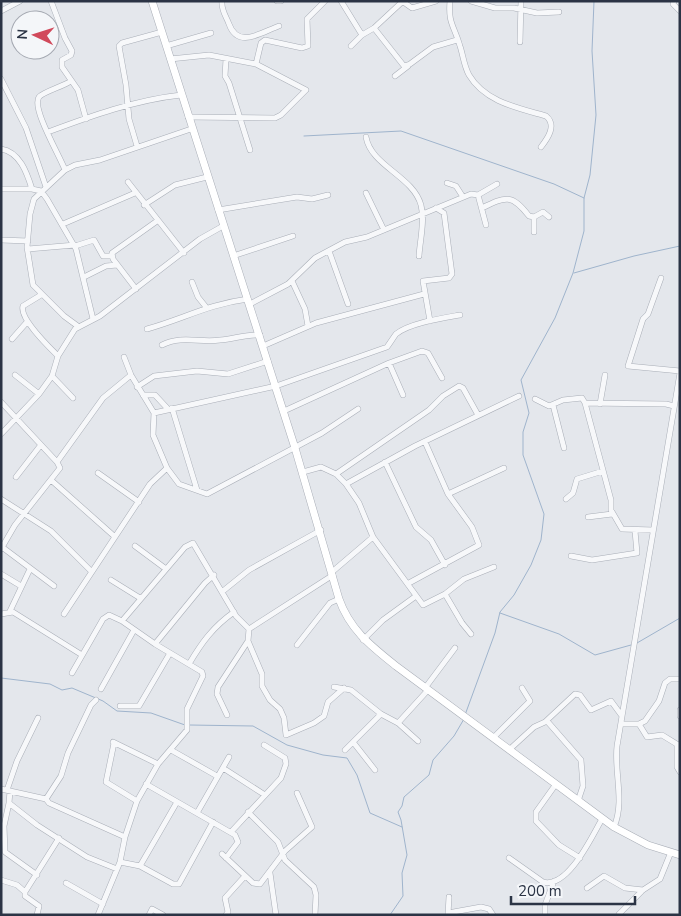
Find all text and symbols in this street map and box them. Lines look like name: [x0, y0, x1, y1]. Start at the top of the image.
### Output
north arrow: [10, 10, 60, 60]
text: N: [13, 28, 32, 40]
scale bar: [511, 874, 635, 906]
text: 200 m: [518, 881, 562, 901]

